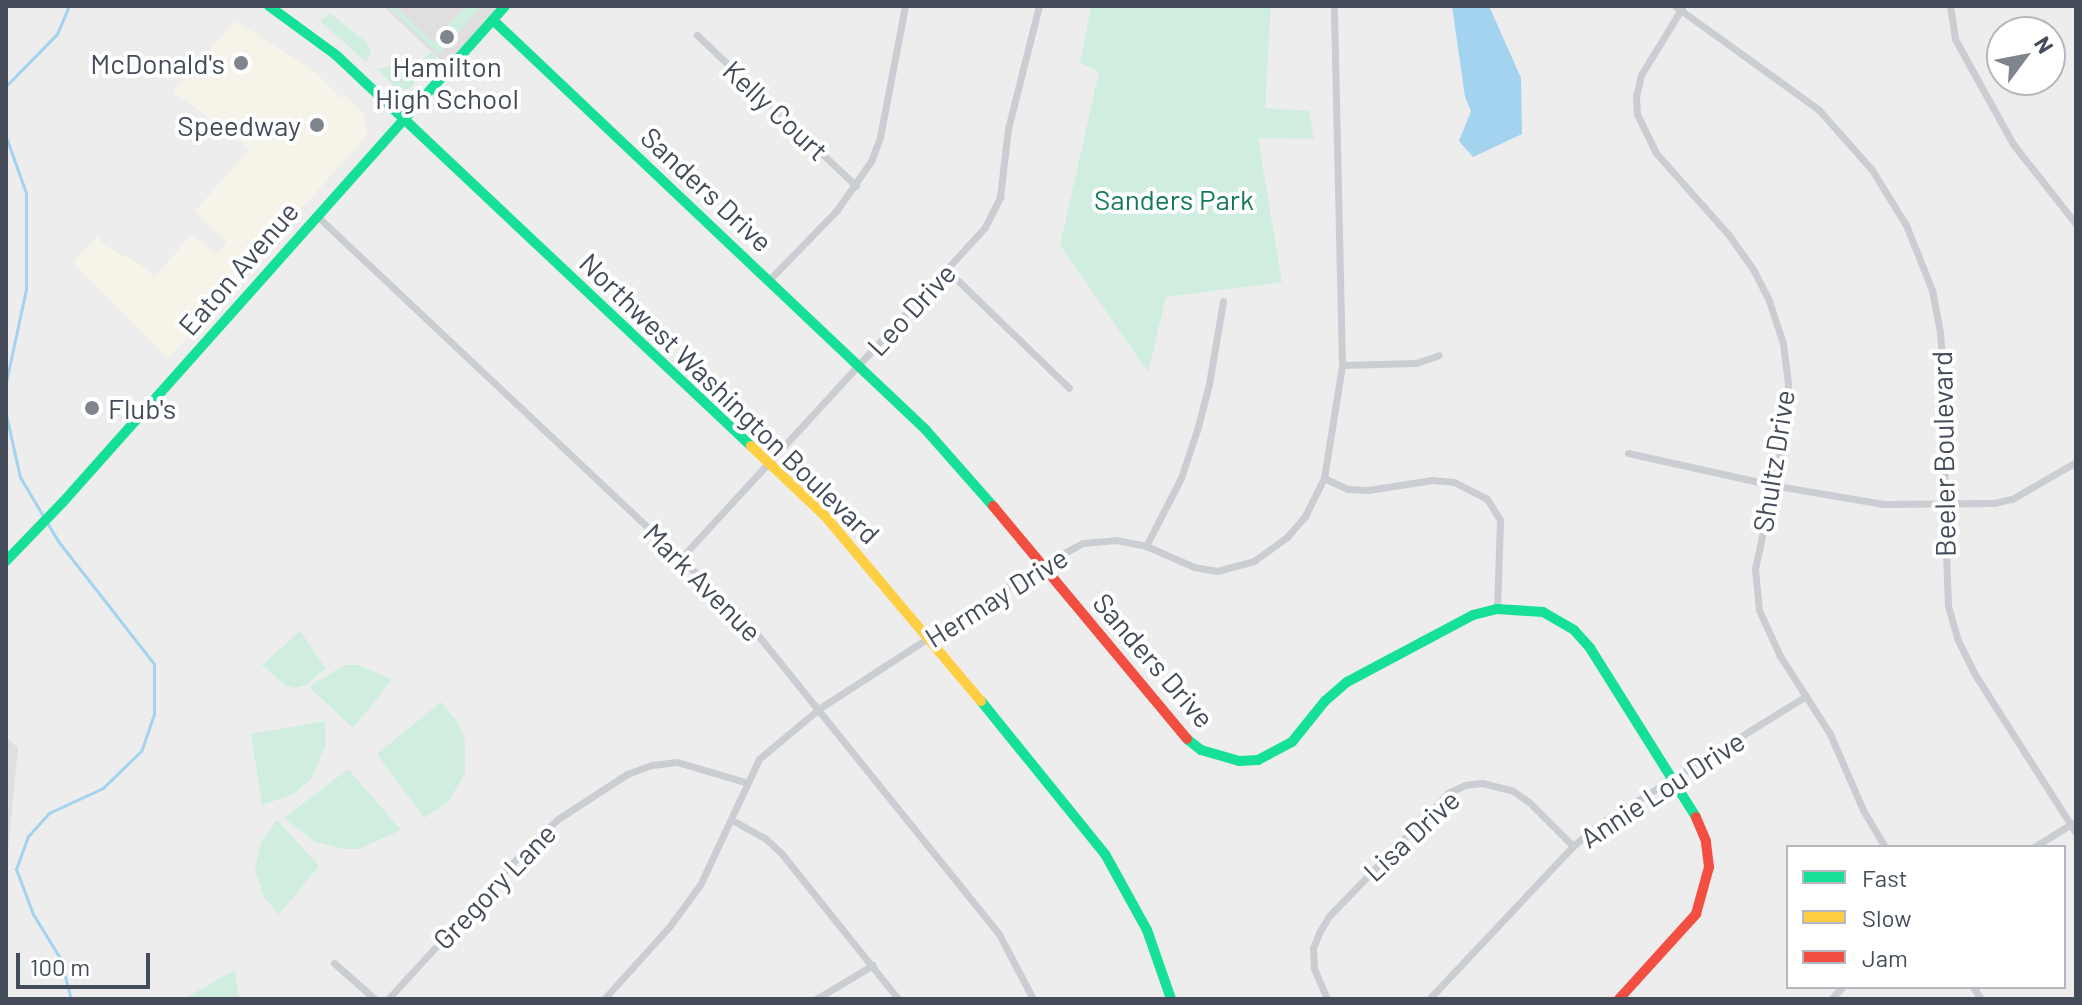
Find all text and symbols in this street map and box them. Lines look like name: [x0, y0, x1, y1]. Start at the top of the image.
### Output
north arrow: [1986, 16, 2066, 96]
marker: Hamilton High School: [438, 28, 456, 46]
text: N: [2030, 31, 2060, 57]
place label: McDonald's: [90, 46, 225, 80]
place label: Hamilton High School: [375, 49, 519, 115]
street label: Kelly Court: [717, 53, 835, 167]
marker: McDonald's: [232, 54, 250, 72]
place label: Speedway: [177, 108, 301, 142]
marker: Speedway: [308, 116, 326, 134]
street label: Sanders Drive: [634, 120, 780, 258]
park label: Sanders Park: [1094, 182, 1254, 216]
street label: Eaton Avenue: [171, 194, 305, 342]
street label: Northwest Washington Boulevard: [573, 246, 887, 550]
street label: Leo Drive: [860, 256, 962, 362]
street label: Beeler Boulevard: [1924, 351, 1962, 557]
street label: Shultz Drive: [1745, 387, 1801, 535]
place label: Flub's: [108, 391, 176, 425]
marker: Flub's: [83, 399, 101, 417]
street label: Mark Avenue: [637, 516, 769, 648]
street label: Hermay Drive: [919, 540, 1073, 654]
street label: Sanders Drive: [1086, 586, 1222, 734]
street label: Annie Lou Drive: [1574, 723, 1750, 855]
street label: Lisa Drive: [1356, 782, 1466, 888]
street label: Gregory Lane: [426, 816, 562, 956]
legend: [1786, 845, 2066, 989]
text: Fast: [1862, 863, 1907, 892]
text: Slow: [1862, 903, 1911, 932]
scale bar: [20, 937, 154, 987]
text: Jam: [1862, 943, 1908, 972]
text: 100 m: [30, 952, 90, 981]

